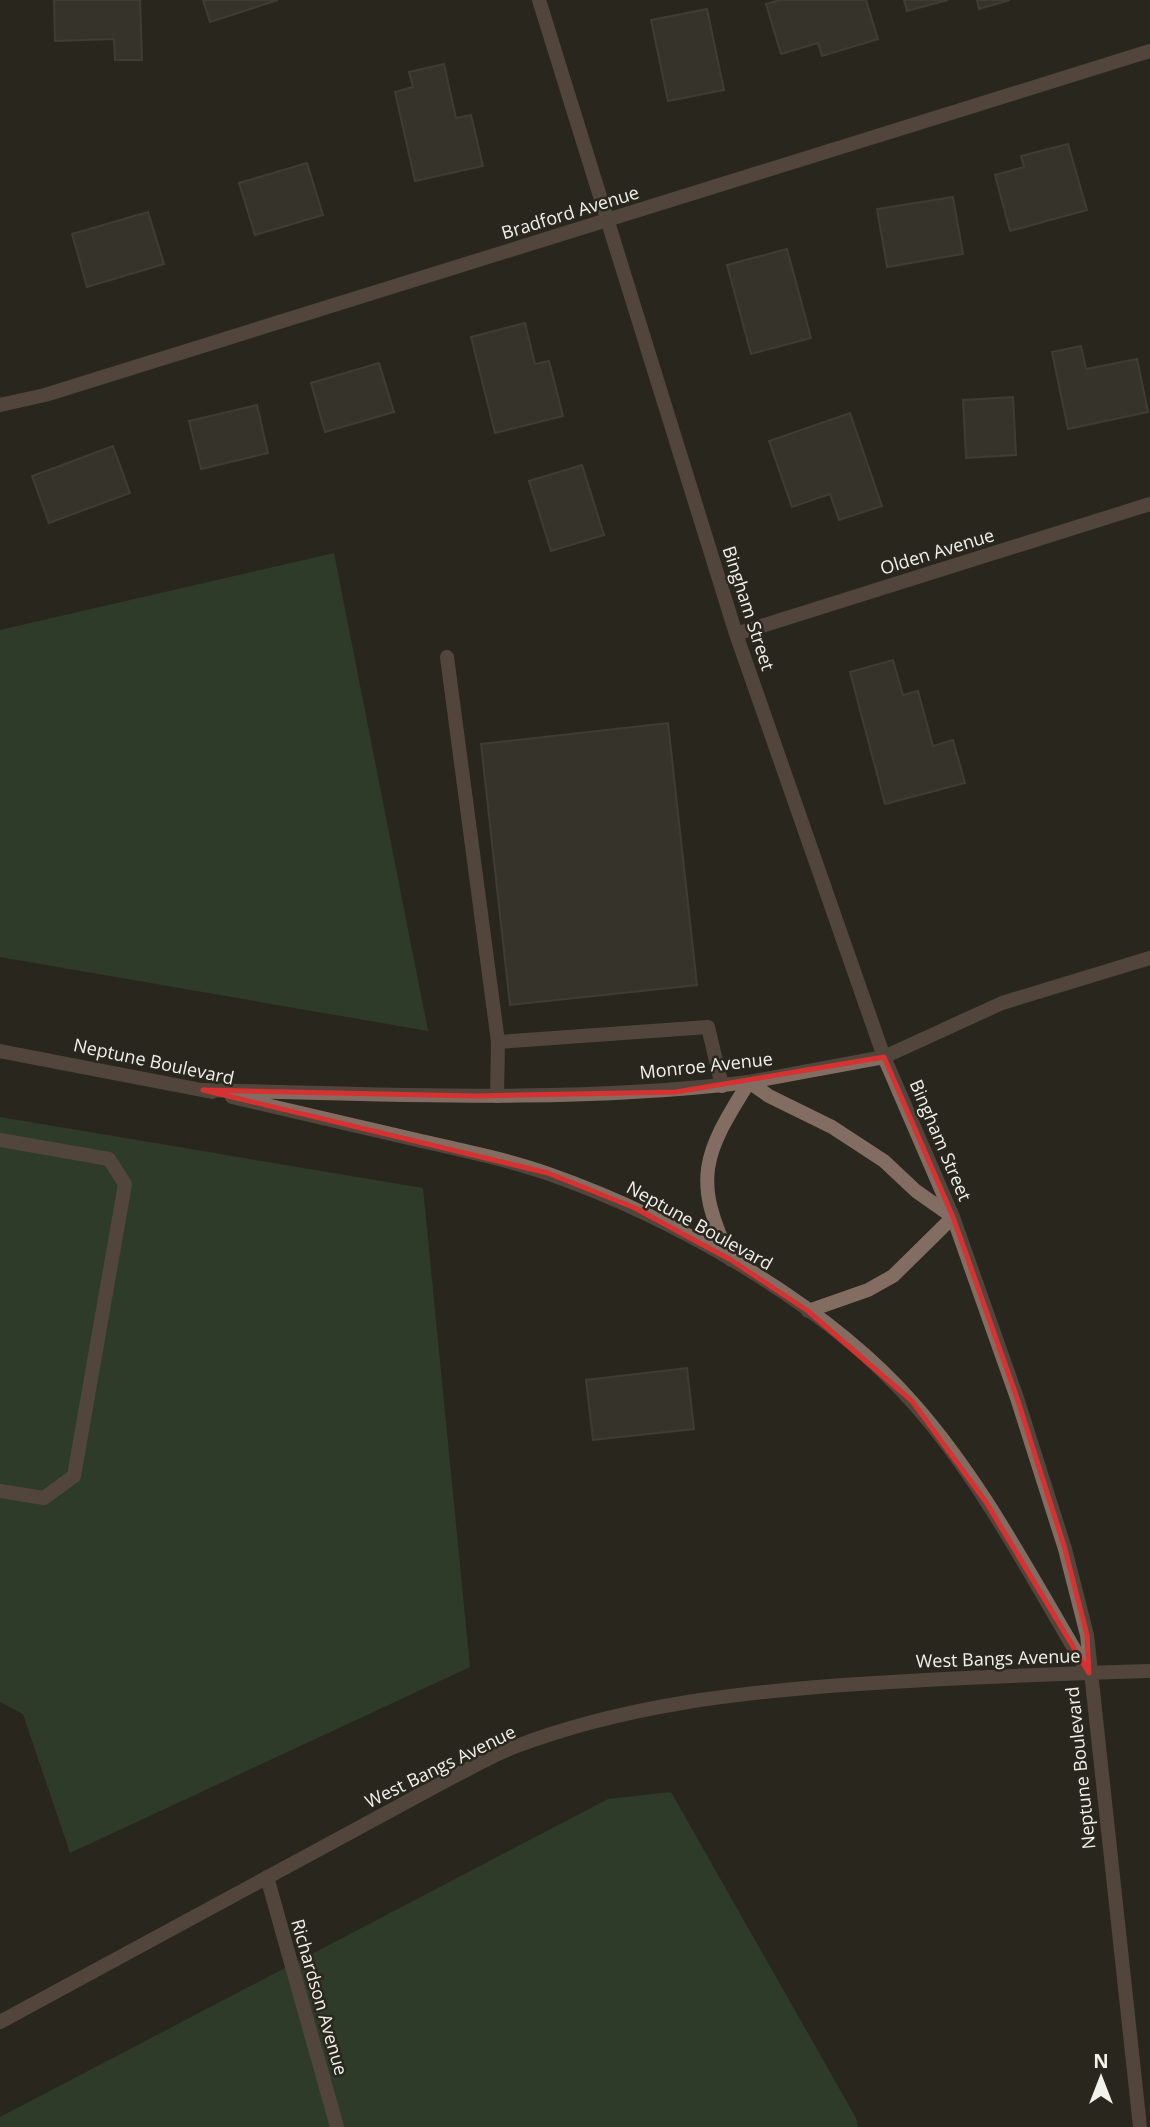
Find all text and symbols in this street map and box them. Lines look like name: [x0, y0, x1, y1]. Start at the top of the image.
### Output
street label: Bradford Avenue: [498, 180, 642, 244]
street label: Olden Avenue: [877, 522, 997, 580]
street label: Bingham Street: [718, 543, 780, 673]
street label: Neptune Boulevard: [72, 1032, 236, 1090]
street label: Monroe Avenue: [638, 1046, 774, 1084]
street label: Bingham Street: [905, 1076, 977, 1204]
street label: Neptune Boulevard: [623, 1175, 777, 1275]
street label: West Bangs Avenue: [915, 1643, 1081, 1673]
street label: Neptune Boulevard: [1060, 1685, 1100, 1851]
street label: West Bangs Avenue: [361, 1719, 519, 1813]
street label: Richardson Avenue: [286, 1916, 354, 2078]
north arrow: [1066, 2043, 1136, 2113]
text: N: [1093, 2048, 1109, 2074]

